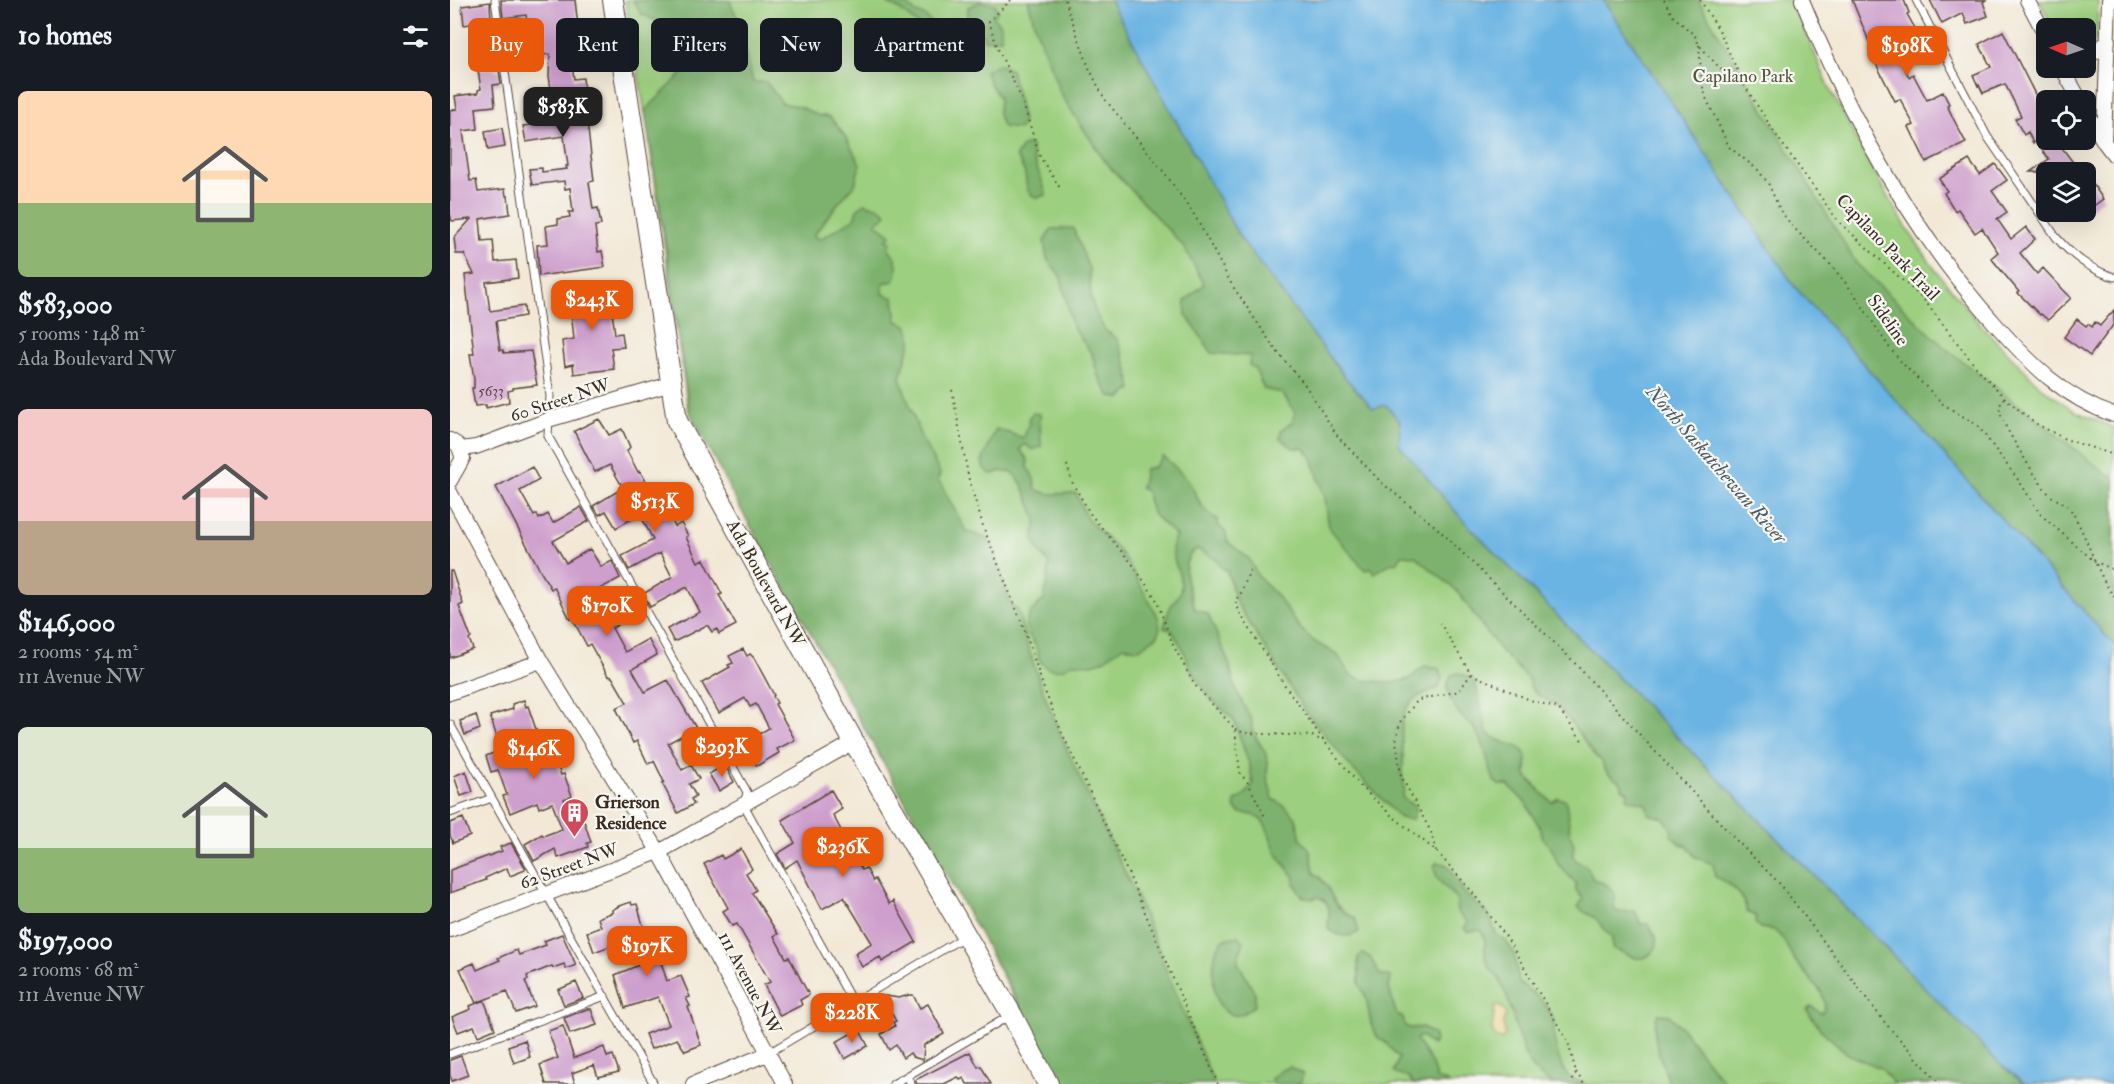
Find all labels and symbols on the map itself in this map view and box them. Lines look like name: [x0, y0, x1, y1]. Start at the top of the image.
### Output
north arrow: [2036, 18, 2096, 78]
pin: $198K: [1865, 26, 1949, 77]
park label: Capilano Park: [1693, 65, 1794, 88]
pin: $583K: [521, 87, 605, 138]
street label: Capilano Park Trail: [1831, 189, 1945, 306]
pin: $243K: [550, 280, 634, 331]
street label: Sideline: [1862, 290, 1914, 351]
street label: 60 Street NW: [507, 373, 614, 427]
water label: North Saskatchewan River: [1640, 379, 1793, 550]
house number: 5633: [478, 382, 504, 401]
pin: $513K: [613, 482, 697, 533]
street label: Ada Boulevard NW: [721, 515, 810, 652]
pin: $170K: [565, 586, 649, 637]
pin: $293K: [680, 727, 764, 778]
pin: $146K: [492, 729, 576, 780]
place label: Grierson Residence: [595, 791, 667, 835]
building icon: Grierson Residence: [558, 796, 590, 838]
pin: $236K: [801, 827, 885, 878]
street label: 62 Street NW: [517, 838, 622, 895]
pin: $197K: [605, 926, 689, 977]
street label: 111 Avenue NW: [713, 928, 787, 1039]
pin: $228K: [810, 993, 894, 1044]

